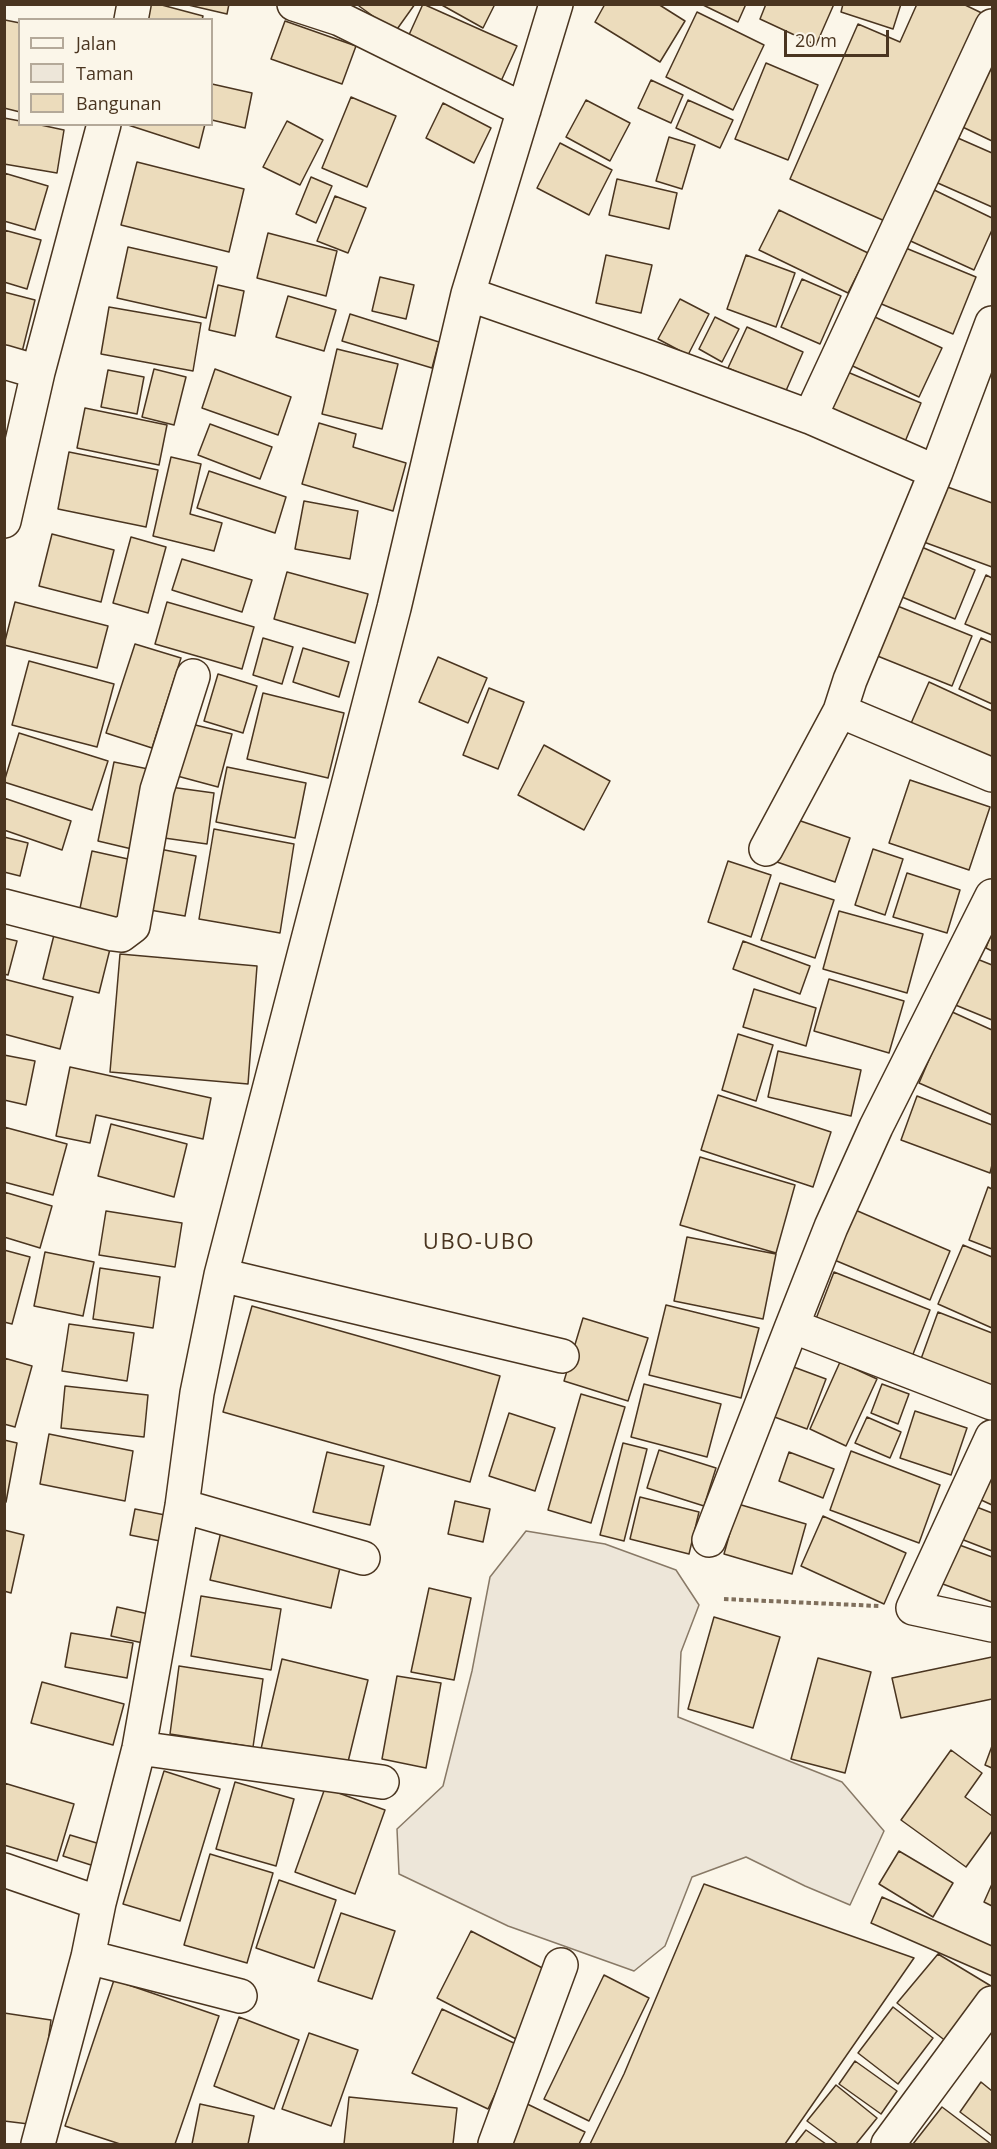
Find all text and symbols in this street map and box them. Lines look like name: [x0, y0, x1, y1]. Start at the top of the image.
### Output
legend: [18, 18, 213, 126]
scale bar: [787, 18, 892, 56]
text: 20 m: [795, 28, 837, 52]
text: Jalan: [76, 31, 116, 55]
text: Taman: [76, 61, 134, 85]
text: Bangunan: [76, 91, 162, 115]
district label: UBO-UBO: [423, 1230, 535, 1256]

